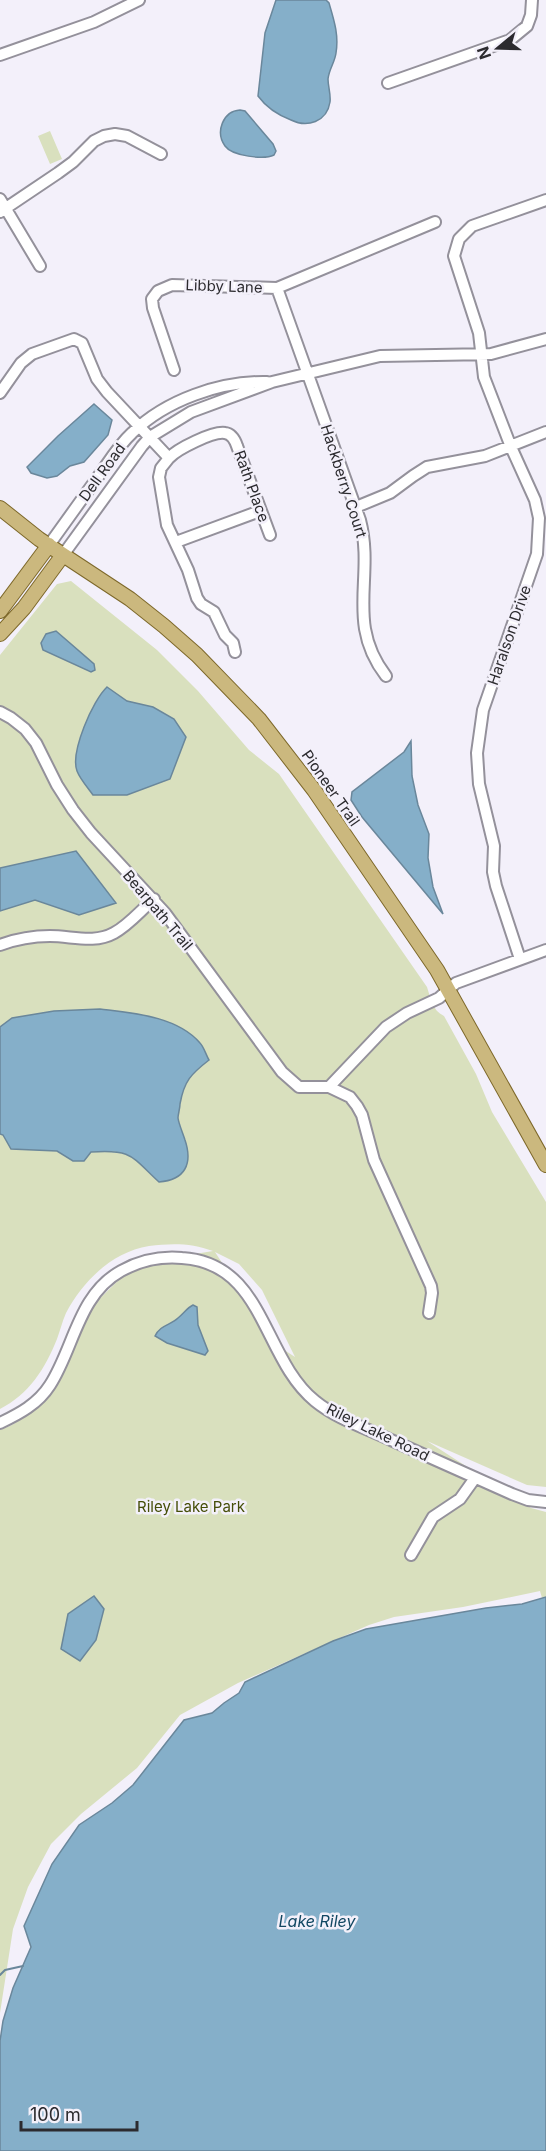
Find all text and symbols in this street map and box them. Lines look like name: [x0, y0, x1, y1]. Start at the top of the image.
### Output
north arrow: [468, 18, 528, 78]
text: N: [472, 44, 495, 62]
street label: Libby Lane: [185, 275, 263, 297]
street label: Hackberry Court: [317, 422, 371, 540]
street label: Dell Road: [75, 439, 129, 505]
street label: Rath Place: [230, 448, 274, 524]
street label: Haralson Drive: [483, 583, 535, 687]
street label: Pioneer Trail: [298, 746, 364, 830]
street label: Bearpath Trail: [119, 866, 197, 954]
street label: Riley Lake Road: [324, 1399, 432, 1465]
park label: Riley Lake Park: [137, 1497, 246, 1516]
water label: Lake Riley: [279, 1911, 356, 1931]
scale bar: [21, 2094, 136, 2132]
text: 100 m: [30, 2104, 81, 2125]

